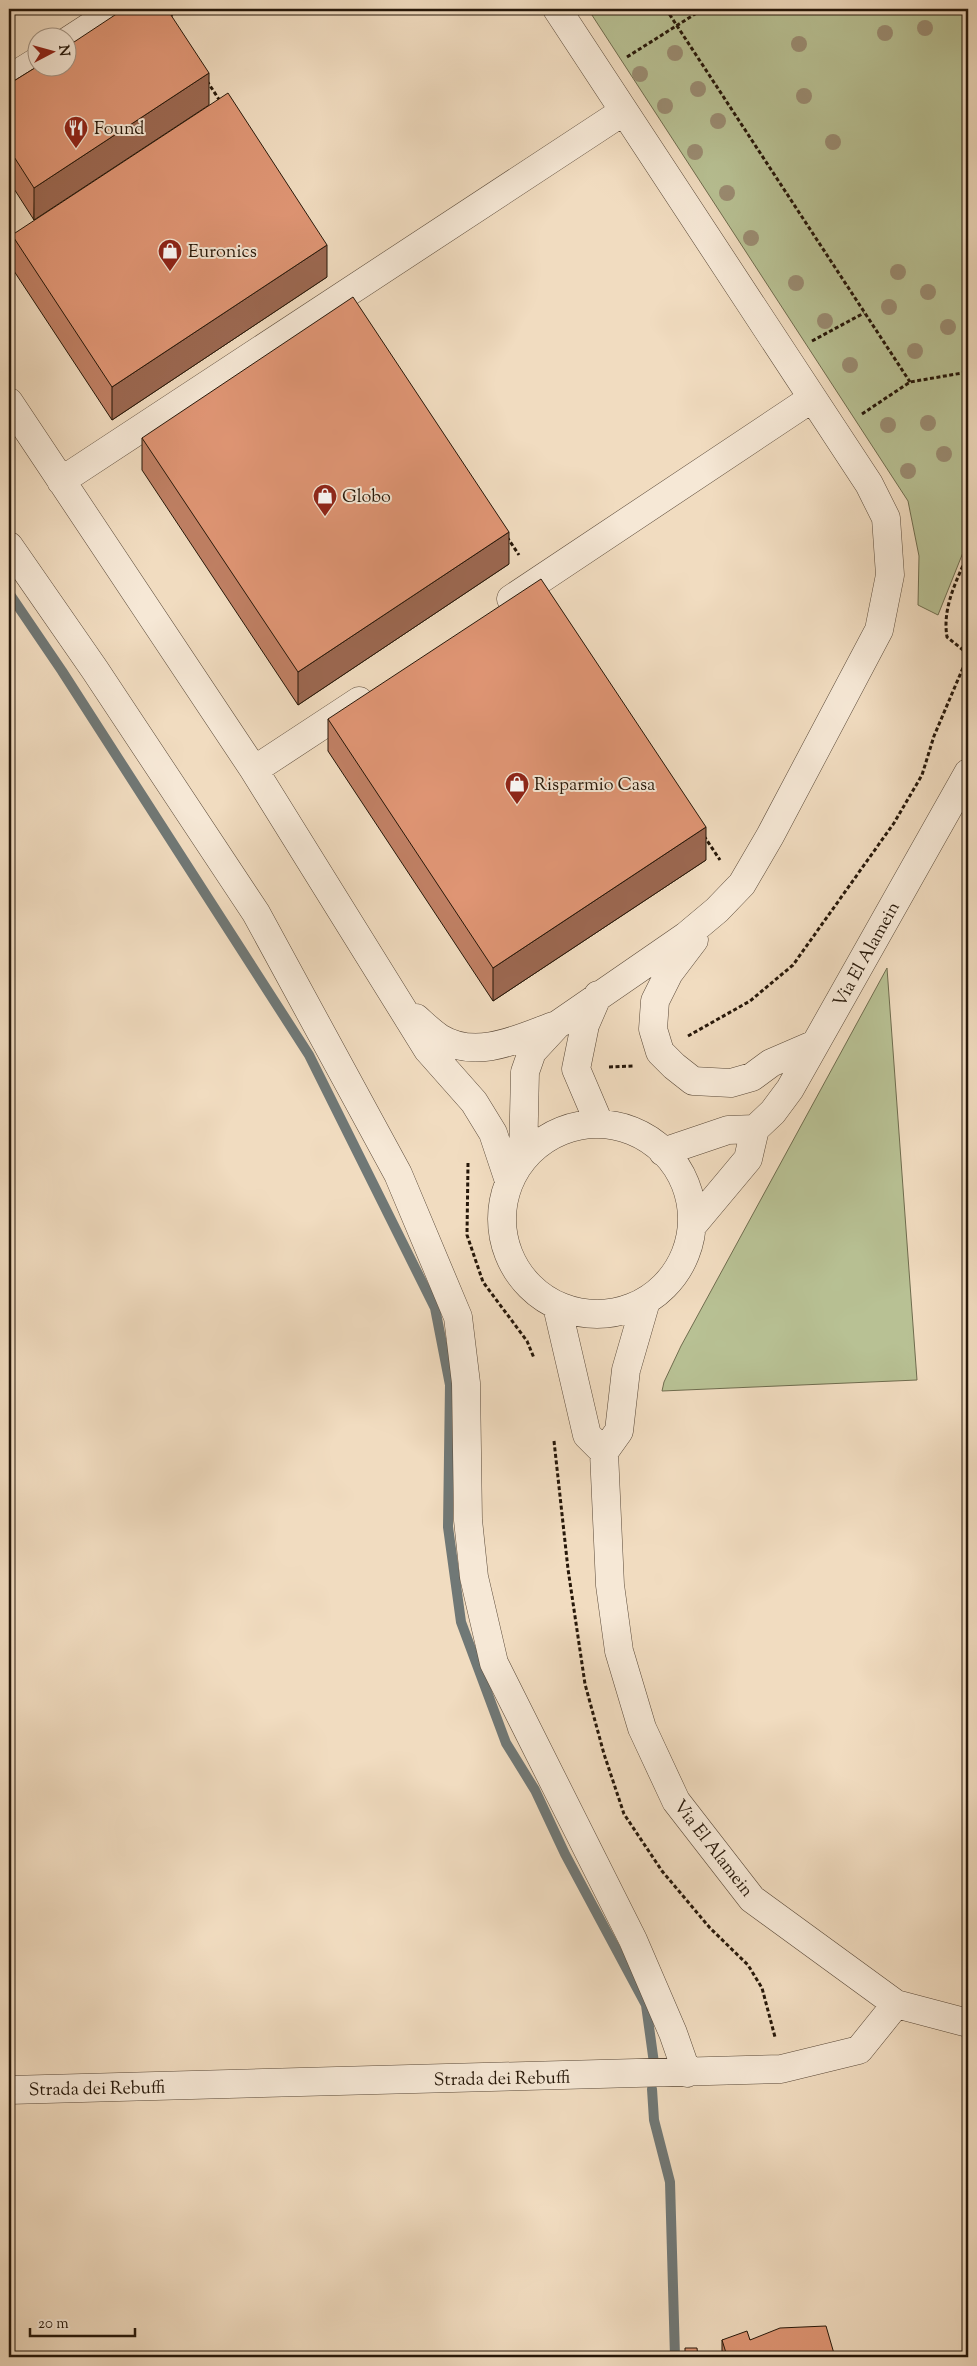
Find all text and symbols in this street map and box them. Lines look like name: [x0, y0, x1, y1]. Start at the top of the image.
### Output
north arrow: [28, 28, 78, 78]
text: N: [52, 44, 73, 57]
restaurant icon: Found: [63, 115, 89, 149]
place label: Found: [94, 117, 145, 143]
shop icon: Euronics: [157, 238, 183, 272]
place label: Euronics: [188, 240, 257, 266]
shop icon: Globo: [312, 483, 338, 517]
place label: Globo: [342, 485, 391, 511]
shop icon: Risparmio Casa: [504, 771, 530, 805]
place label: Risparmio Casa: [534, 773, 655, 799]
street label: Via El Alamein: [828, 897, 908, 1013]
street label: Via El Alamein: [666, 1795, 759, 1904]
street label: Strada dei Rebuffi: [434, 2066, 571, 2094]
street label: Strada dei Rebuffi: [29, 2076, 166, 2104]
scale bar: [30, 2306, 135, 2338]
text: 20 m: [38, 2314, 69, 2335]

